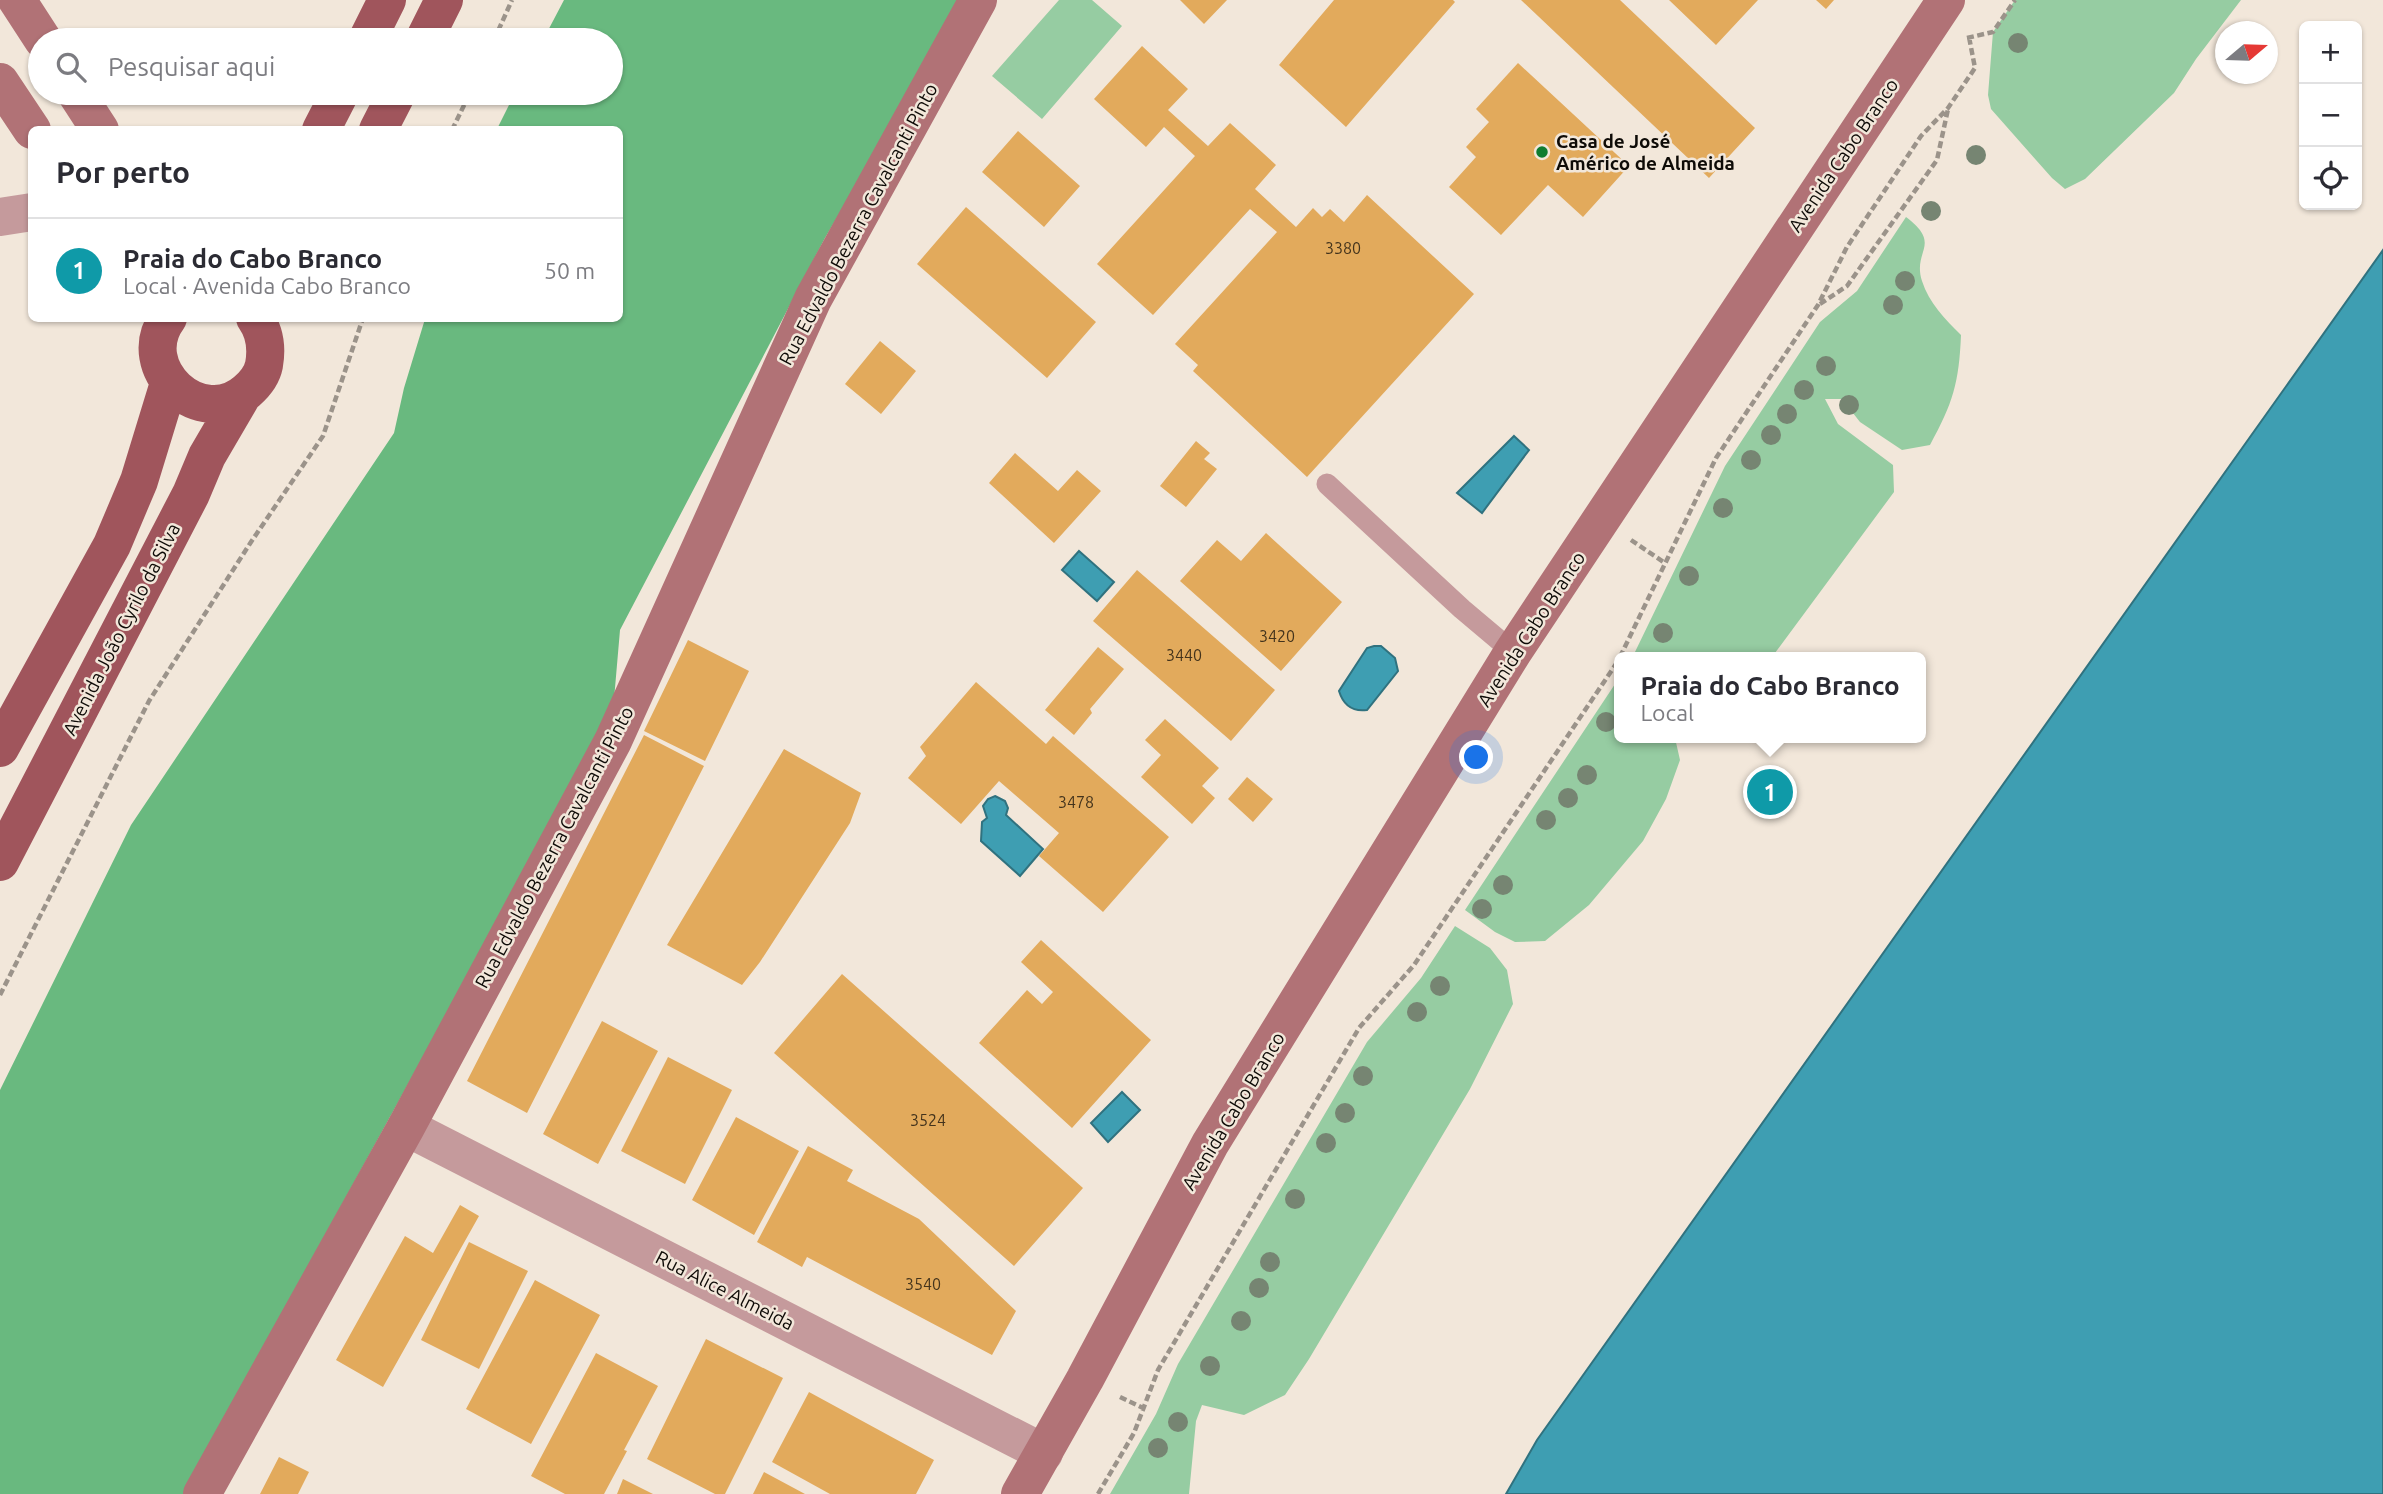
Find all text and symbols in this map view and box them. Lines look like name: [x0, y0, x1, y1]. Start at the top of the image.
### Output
north arrow: [2215, 21, 2278, 84]
map controls: [2299, 21, 2362, 210]
button: +: [2299, 21, 2362, 84]
search box: [28, 28, 623, 105]
icon: search: [52, 48, 90, 86]
text: Pesquisar aqui: [108, 52, 275, 81]
street label: Avenida Cabo Branco: [1783, 74, 1903, 236]
street label: Rua Edvaldo Bezerra Cavalcanti Pinto: [774, 79, 942, 369]
button: −: [2299, 84, 2362, 147]
place label: Casa de José Américo de Almeida: [1556, 130, 1735, 174]
marker: Casa de José Américo de Almeida: [1534, 144, 1550, 160]
button: locate: [2299, 147, 2362, 210]
text: Por perto: [56, 155, 190, 189]
house number: 3380: [1325, 239, 1361, 257]
text: Praia do Cabo Branco: [123, 244, 382, 273]
text: 1: [73, 258, 85, 283]
text: 50 m: [544, 258, 595, 283]
text: Local · Avenida Cabo Branco: [123, 273, 411, 298]
street label: Avenida João Cyrilo da Silva: [58, 519, 184, 739]
street label: Avenida Cabo Branco: [1473, 547, 1589, 711]
house number: 3420: [1259, 627, 1295, 645]
house number: 3440: [1166, 646, 1202, 664]
popup: [1614, 652, 1926, 743]
text: Praia do Cabo Branco: [1640, 671, 1900, 700]
text: Local: [1640, 700, 1694, 725]
street label: Rua Edvaldo Bezerra Cavalcanti Pinto: [470, 702, 638, 992]
your location: [1459, 740, 1493, 774]
pin: 1: [1747, 766, 1793, 818]
house number: 3478: [1058, 793, 1094, 811]
street label: Avenida Cabo Branco: [1177, 1028, 1289, 1194]
house number: 3524: [910, 1111, 946, 1129]
street label: Rua Alice Almeida: [652, 1246, 798, 1334]
house number: 3540: [905, 1275, 941, 1293]

